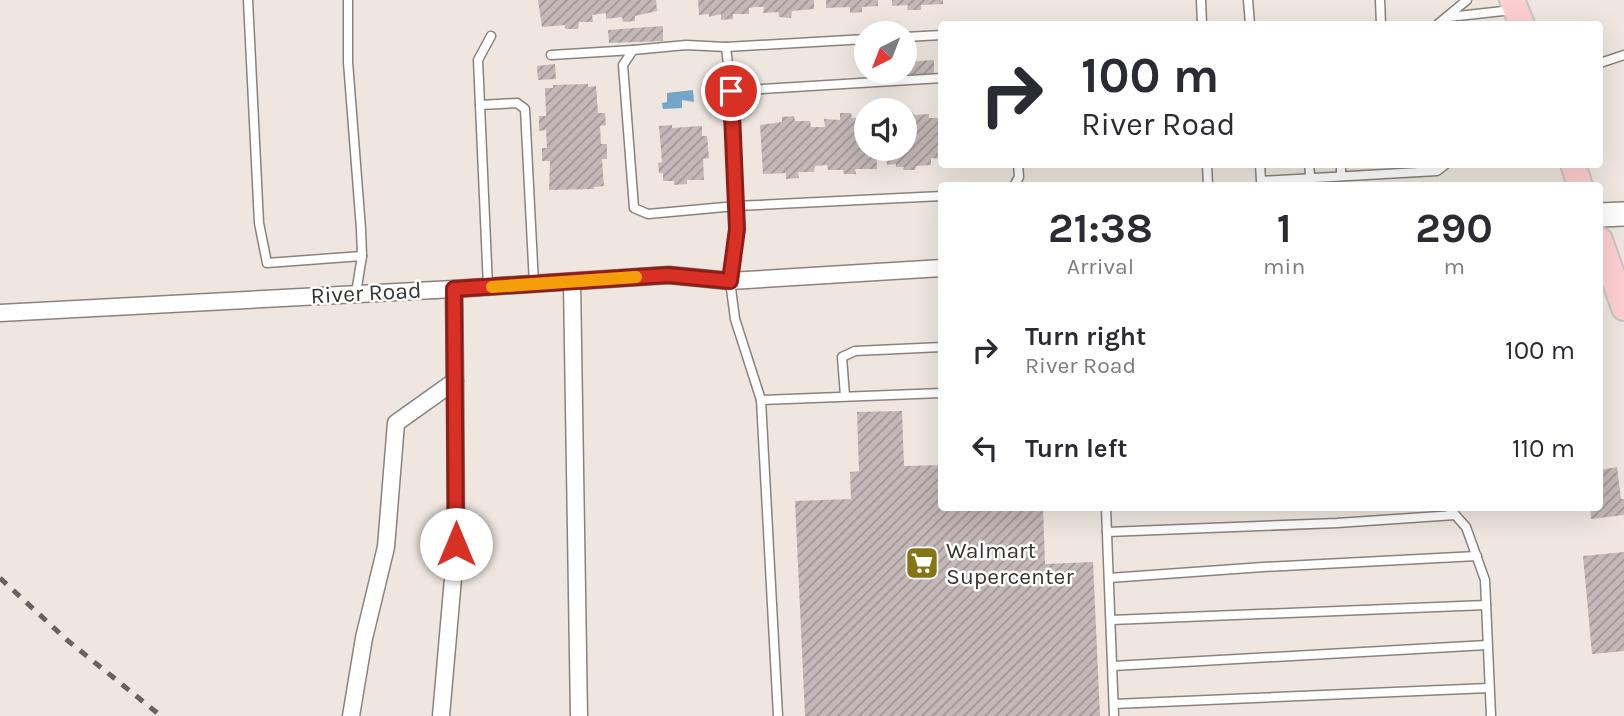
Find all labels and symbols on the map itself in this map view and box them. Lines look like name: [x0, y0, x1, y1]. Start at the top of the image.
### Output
north arrow: [854, 21, 917, 84]
pin: [701, 61, 761, 121]
street label: River Road: [310, 277, 422, 309]
position arrow: [419, 507, 493, 581]
place label: Walmart Supercenter: [946, 537, 1074, 590]
supermarket icon: Walmart Supercenter: [903, 544, 941, 582]

